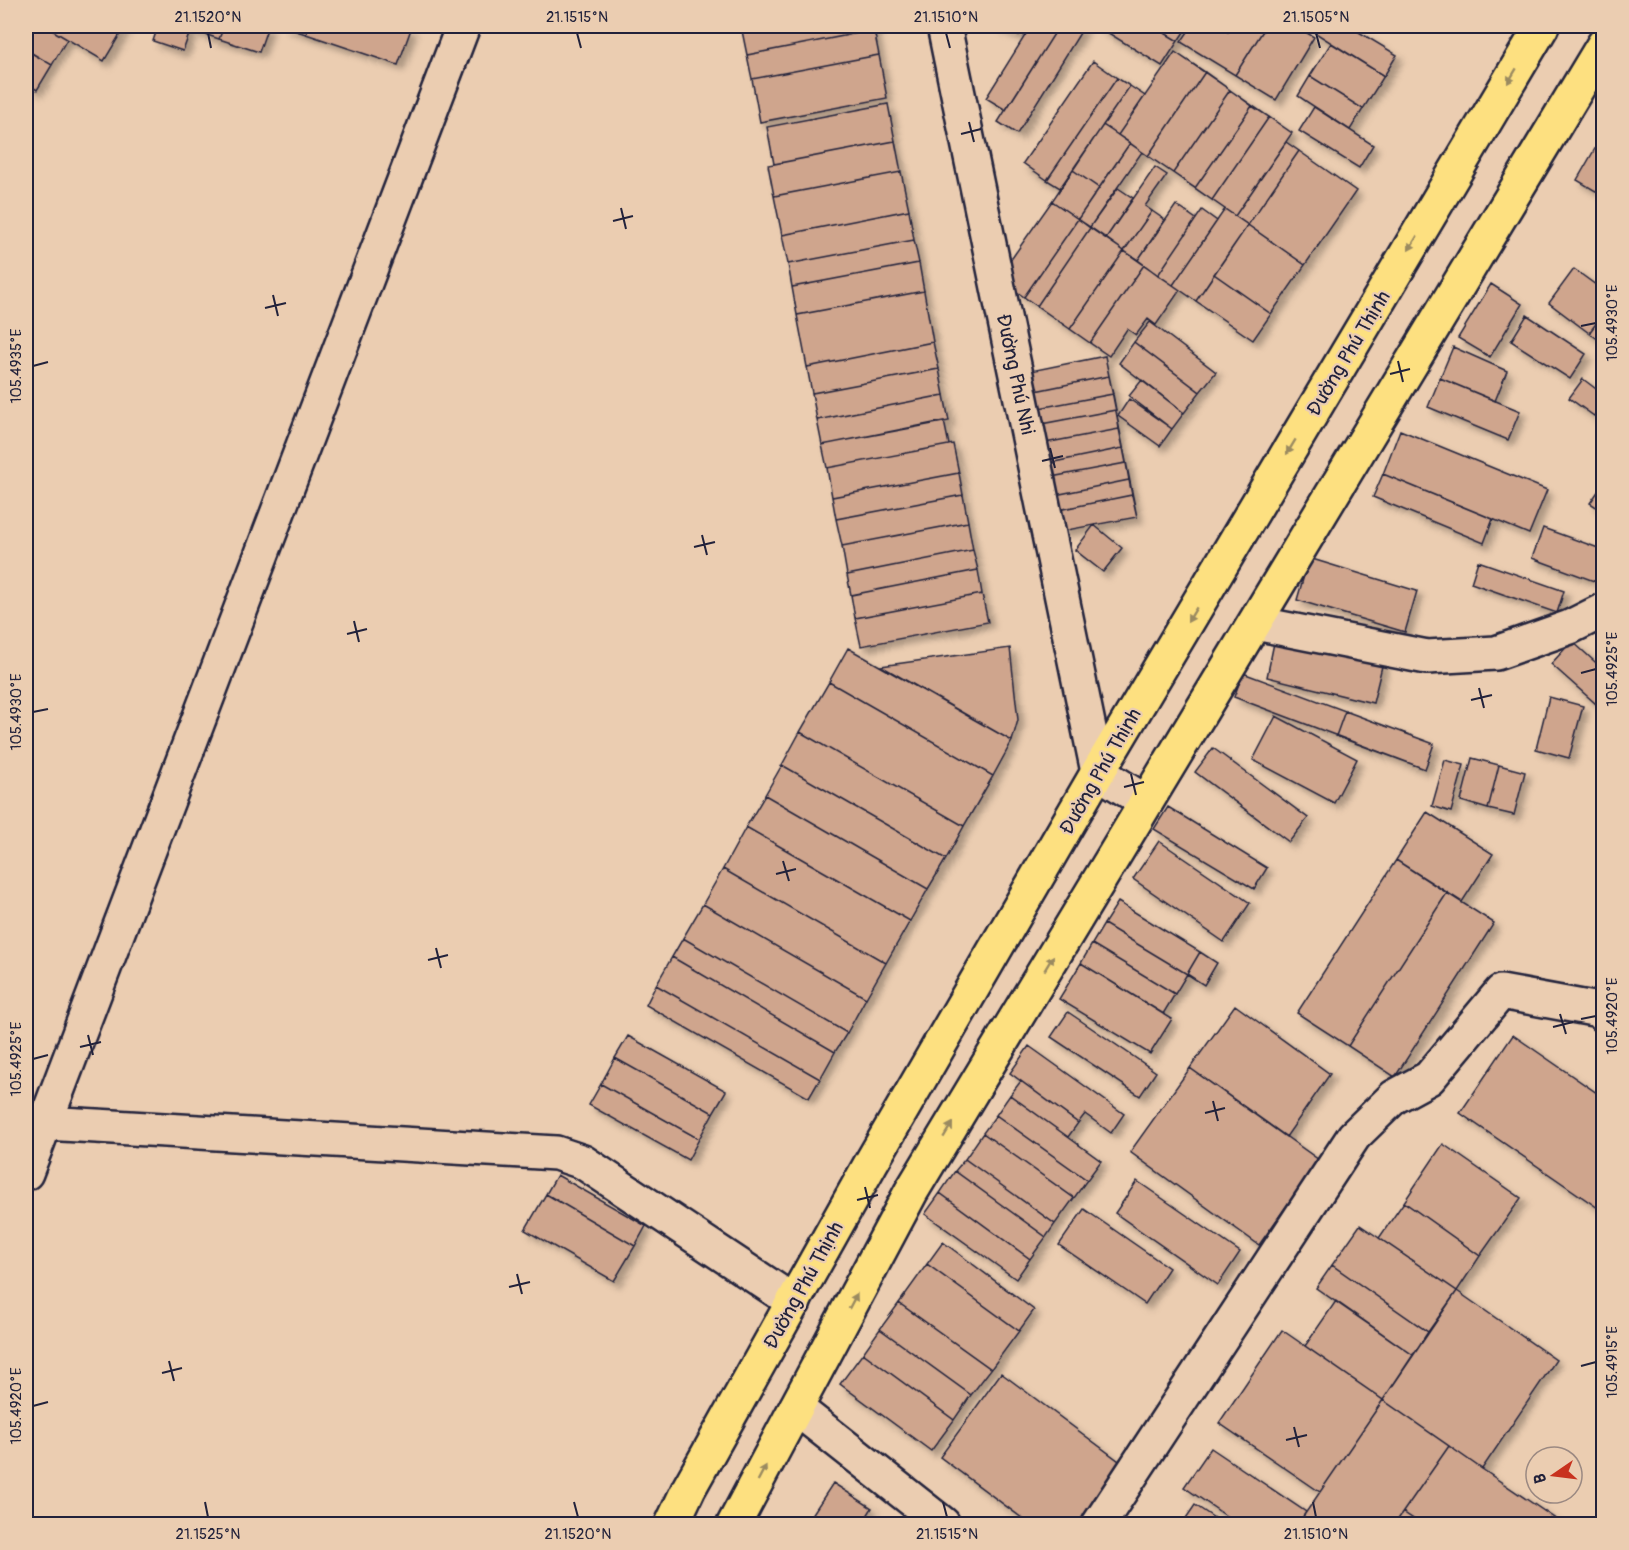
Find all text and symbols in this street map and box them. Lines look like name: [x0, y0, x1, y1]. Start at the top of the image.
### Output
text: 21.1520°N: [175, 8, 241, 27]
text: 21.1515°N: [546, 8, 608, 27]
text: 21.1510°N: [914, 8, 978, 27]
text: 21.1505°N: [1283, 8, 1349, 27]
one-way arrow: [1507, 68, 1518, 84]
one-way arrow: [1407, 235, 1418, 251]
text: 105.4930°E: [1603, 284, 1622, 361]
street label: Đường Phú Thịnh: [1301, 286, 1396, 421]
street label: Đường Phú Nhi: [991, 312, 1040, 437]
text: 105.4935°E: [7, 328, 26, 403]
one-way arrow: [1286, 439, 1297, 455]
one-way arrow: [1186, 607, 1197, 623]
text: 105.4925°E: [1603, 631, 1622, 706]
text: 105.4930°E: [7, 673, 26, 750]
street label: Đường Phú Thịnh: [1054, 704, 1147, 839]
one-way arrow: [1043, 955, 1054, 971]
text: 105.4920°E: [1603, 977, 1622, 1054]
text: 105.4925°E: [7, 1021, 26, 1096]
one-way arrow: [943, 1121, 953, 1138]
street label: Đường Phú Thịnh: [758, 1217, 849, 1353]
one-way arrow: [848, 1292, 858, 1309]
text: 105.4915°E: [1603, 1326, 1622, 1398]
text: 105.4920°E: [7, 1367, 26, 1444]
north arrow: [1524, 1445, 1584, 1505]
one-way arrow: [757, 1464, 767, 1481]
text: B: [1530, 1472, 1551, 1485]
text: 21.1525°N: [176, 1525, 240, 1544]
text: 21.1520°N: [545, 1525, 611, 1544]
text: 21.1515°N: [916, 1525, 978, 1544]
text: 21.1510°N: [1284, 1525, 1348, 1544]

